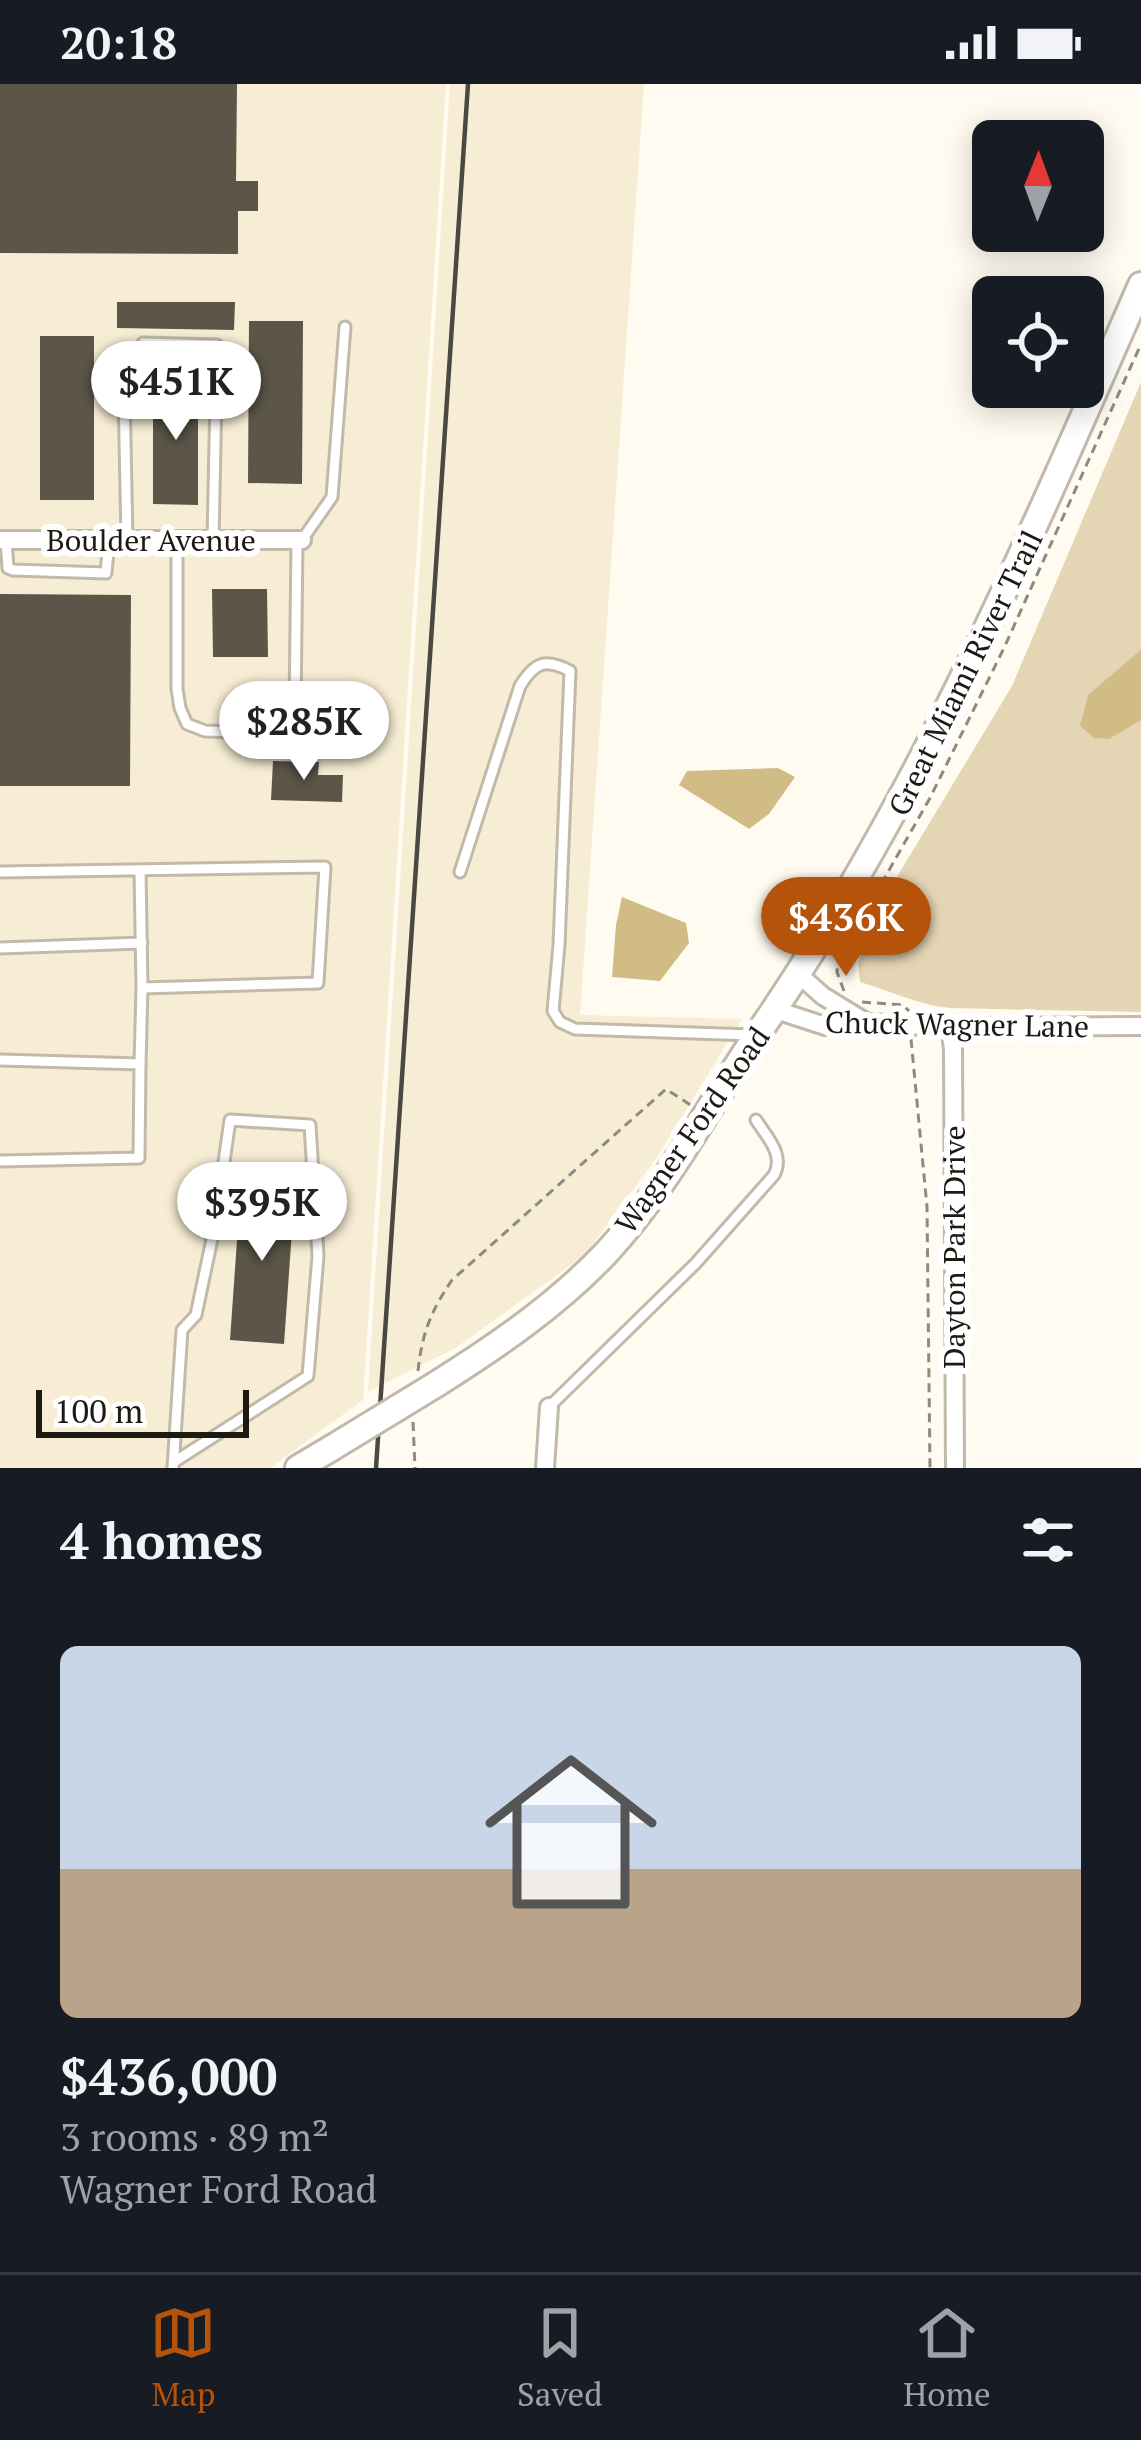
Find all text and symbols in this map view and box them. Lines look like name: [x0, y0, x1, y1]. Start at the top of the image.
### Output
text: 20:18: [60, 12, 177, 72]
north arrow: [972, 120, 1104, 252]
map controls: [972, 120, 1104, 408]
button: locate: [972, 276, 1104, 408]
pin: $451K: [92, 341, 260, 443]
text: $451K: [118, 354, 234, 406]
street label: Boulder Avenue: [46, 520, 256, 560]
street label: Great Miami River Trail: [879, 524, 1051, 822]
pin: $285K: [220, 681, 388, 783]
text: $285K: [246, 694, 362, 746]
pin: $436K: [762, 877, 930, 979]
text: $436K: [788, 890, 904, 942]
street label: Chuck Wagner Lane: [825, 1002, 1089, 1046]
street label: Wagner Ford Road: [606, 1019, 778, 1241]
street label: Dayton Park Drive: [934, 1125, 974, 1369]
pin: $395K: [178, 1162, 346, 1264]
text: $395K: [204, 1175, 320, 1227]
scale bar: [36, 1384, 249, 1437]
text: 100 m: [54, 1389, 143, 1432]
text: 4 homes: [60, 1506, 263, 1574]
icon: filters: [1015, 1507, 1081, 1573]
icon: home: [463, 1724, 679, 1940]
text: $436,000: [60, 2042, 277, 2110]
text: 3 rooms · 89 m²: [60, 2110, 329, 2162]
text: Wagner Ford Road: [60, 2162, 377, 2214]
tab: Map: [150, 2300, 216, 2415]
tab: Saved: [517, 2300, 603, 2415]
tab: Home: [903, 2300, 991, 2415]

